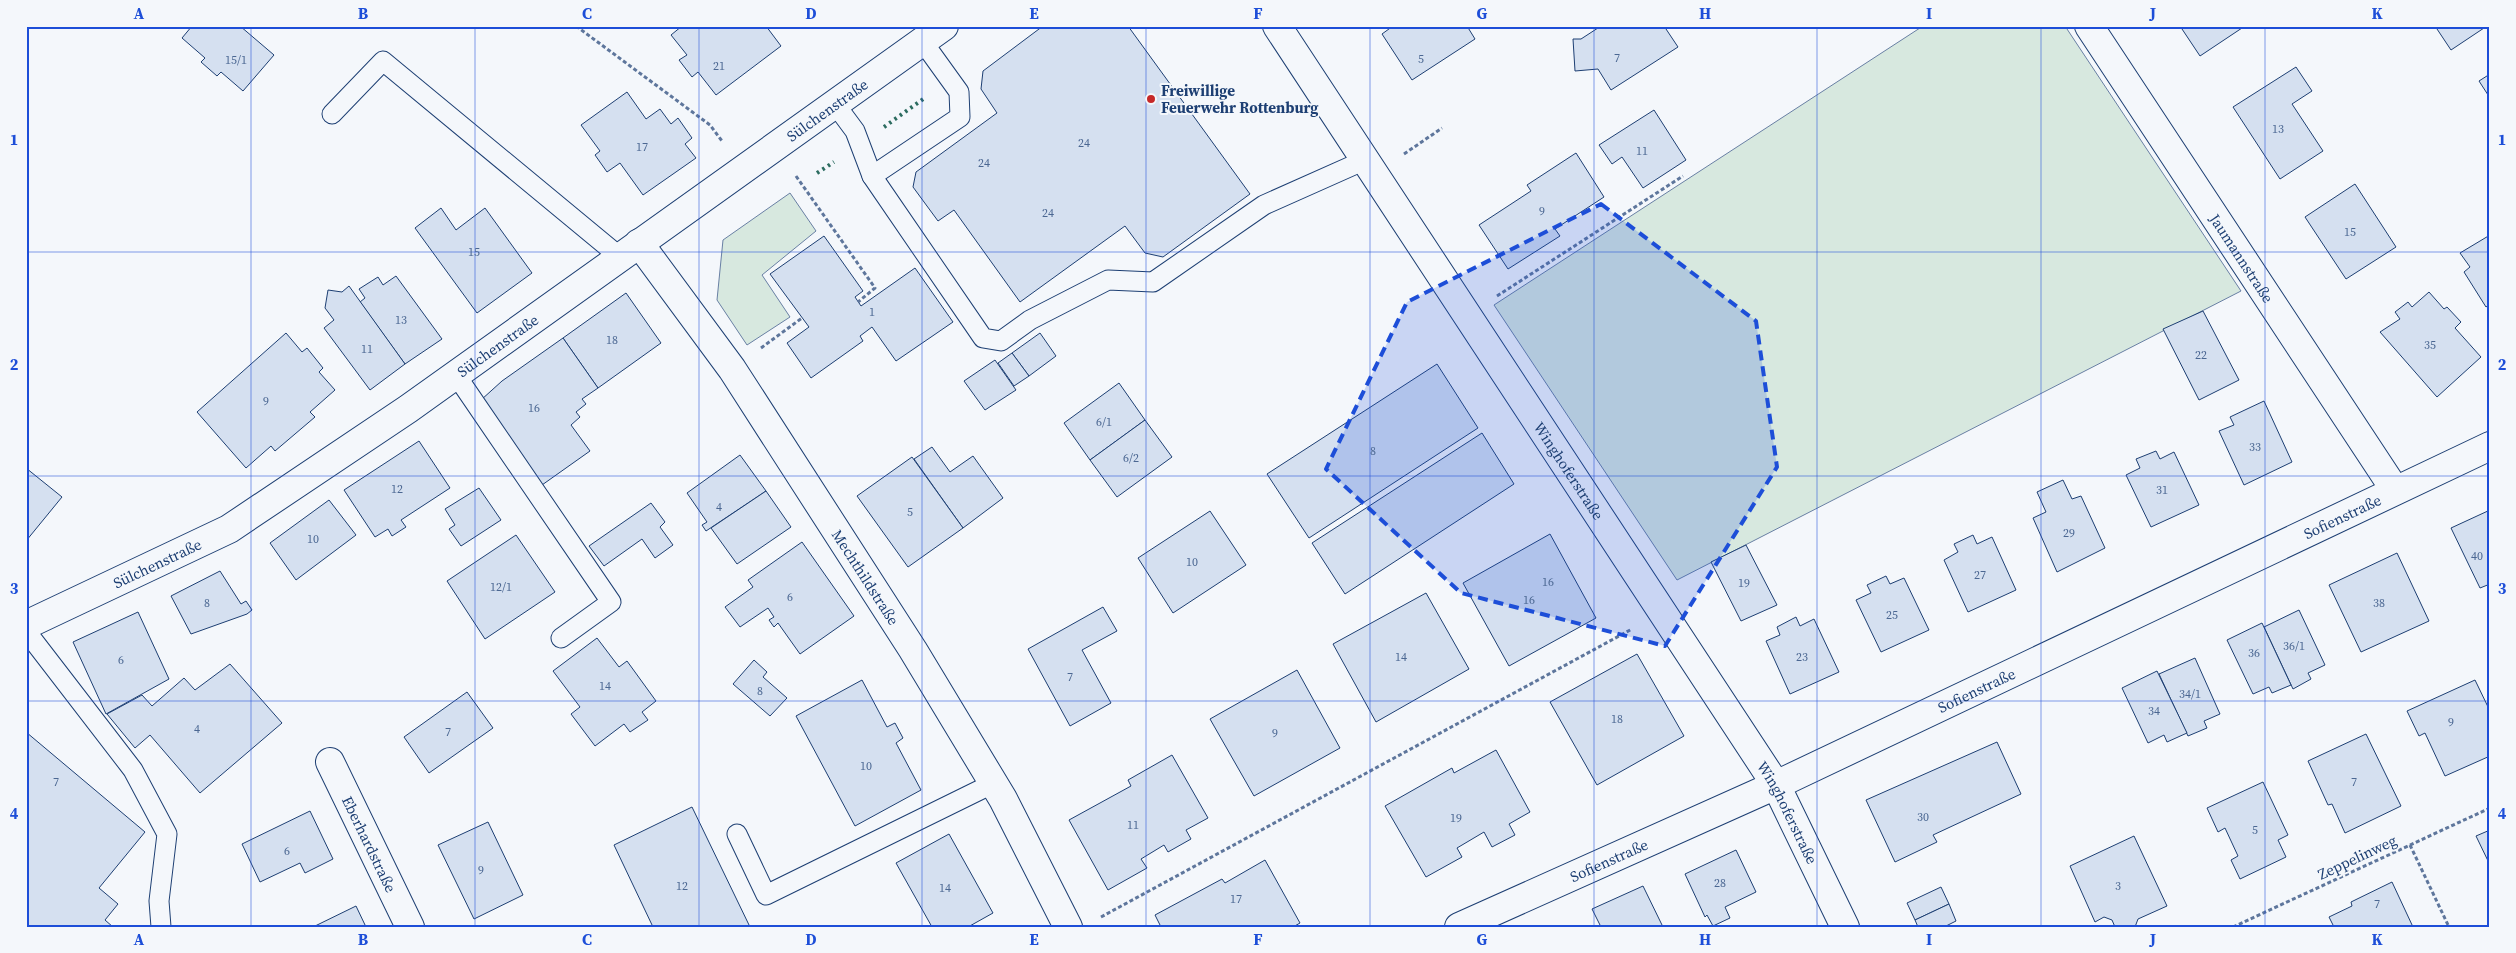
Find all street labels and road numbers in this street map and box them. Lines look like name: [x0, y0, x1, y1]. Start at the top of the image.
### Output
street label: Sülchenstraße: [782, 73, 872, 146]
street label: Jaumannstraße: [2204, 209, 2279, 307]
street label: Sülchenstraße: [453, 309, 543, 381]
street label: Winghoferstraße: [1529, 417, 1609, 524]
street label: Sofienstraße: [2300, 489, 2385, 544]
street label: Mechthildstraße: [827, 525, 905, 629]
street label: Sülchenstraße: [109, 533, 205, 593]
street label: Sofienstraße: [1934, 662, 2019, 717]
street label: Winghoferstraße: [1752, 757, 1823, 868]
street label: Eberhardstraße: [337, 792, 402, 896]
street label: Zeppelinweg: [2314, 829, 2400, 884]
street label: Sofienstraße: [1566, 833, 1651, 887]

